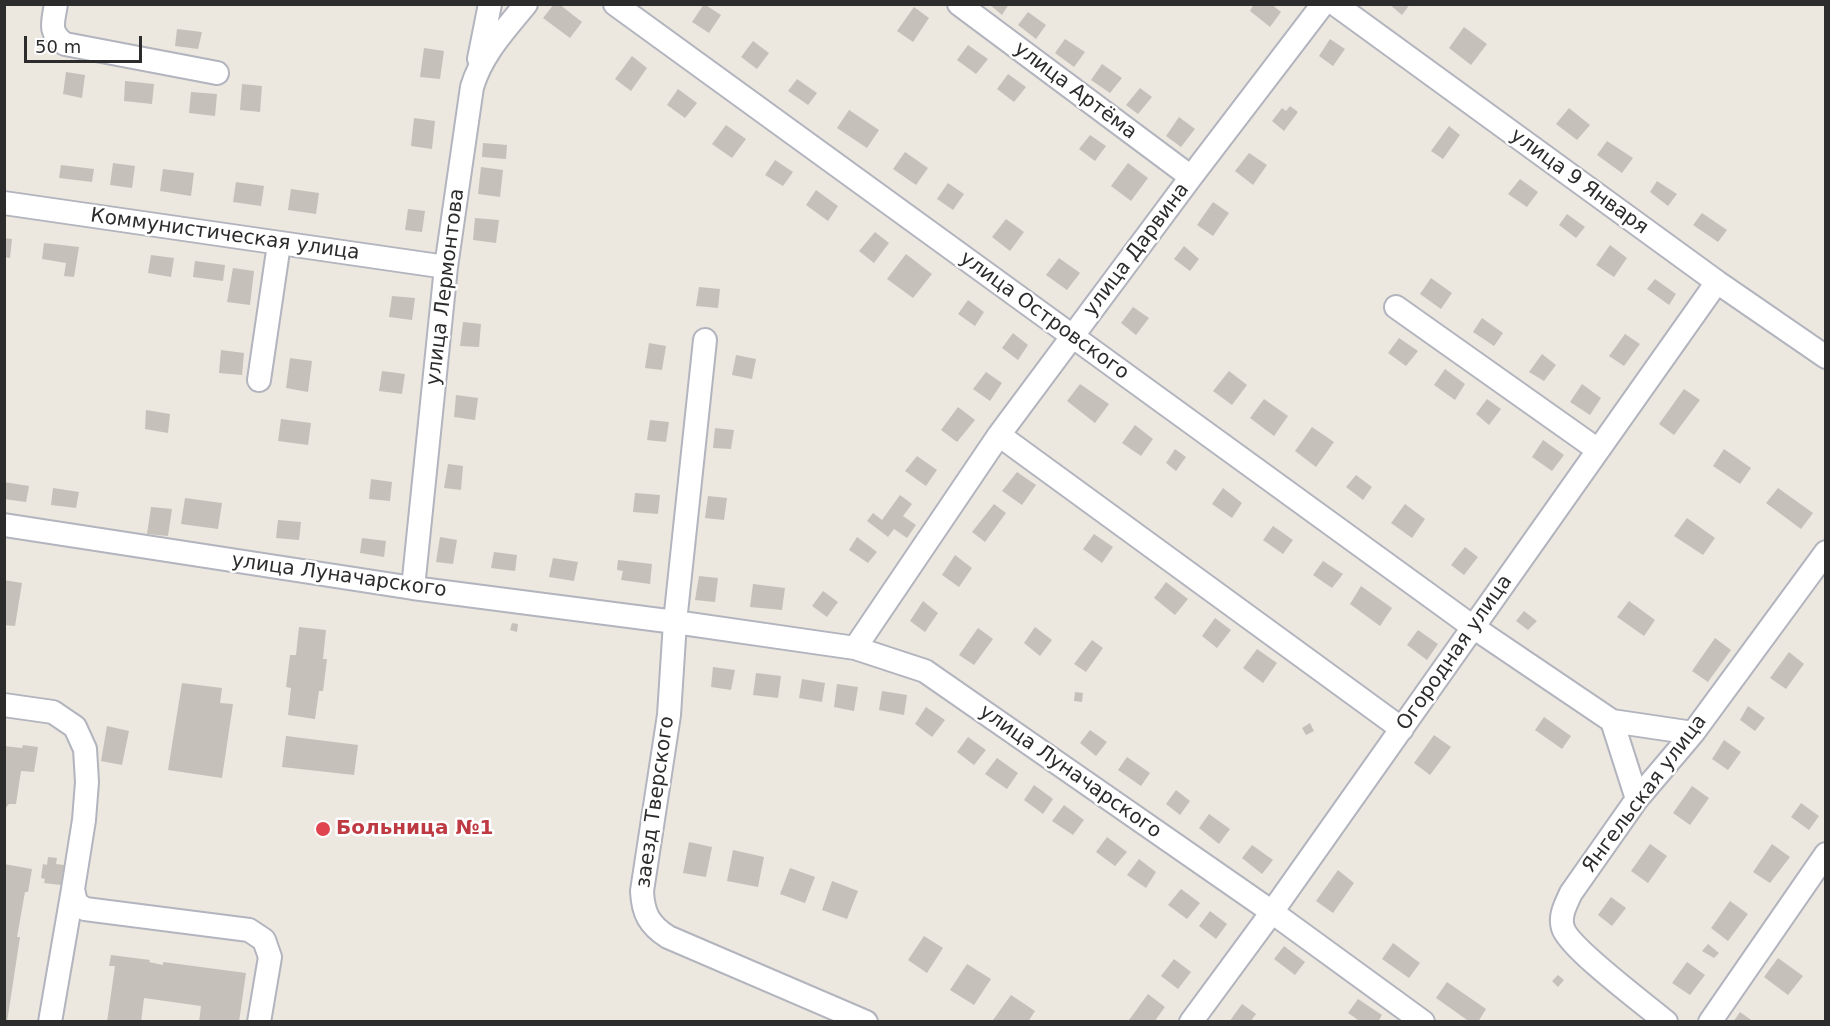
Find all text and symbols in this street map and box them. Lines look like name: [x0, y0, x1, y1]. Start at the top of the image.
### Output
scale bar: [27, 24, 146, 62]
text: 50 m: [35, 36, 81, 57]
street label: улица Артёма: [1009, 37, 1141, 145]
street label: улица 9 Января: [1505, 124, 1653, 240]
street label: улица Дарвина: [1079, 179, 1195, 321]
street label: улица Лермонтова: [422, 187, 470, 387]
street label: Коммунистическая улица: [89, 204, 361, 266]
street label: улица Островского: [955, 247, 1133, 385]
street label: улица Луначарского: [230, 549, 448, 603]
street label: Огородная улица: [1392, 571, 1518, 735]
street label: улица Луначарского: [974, 700, 1166, 844]
street label: Янгельская улица: [1578, 710, 1712, 878]
street label: заезд Тверского: [632, 715, 680, 889]
place label: Больница №1: [336, 817, 493, 841]
marker: Больница №1: [314, 820, 332, 838]

